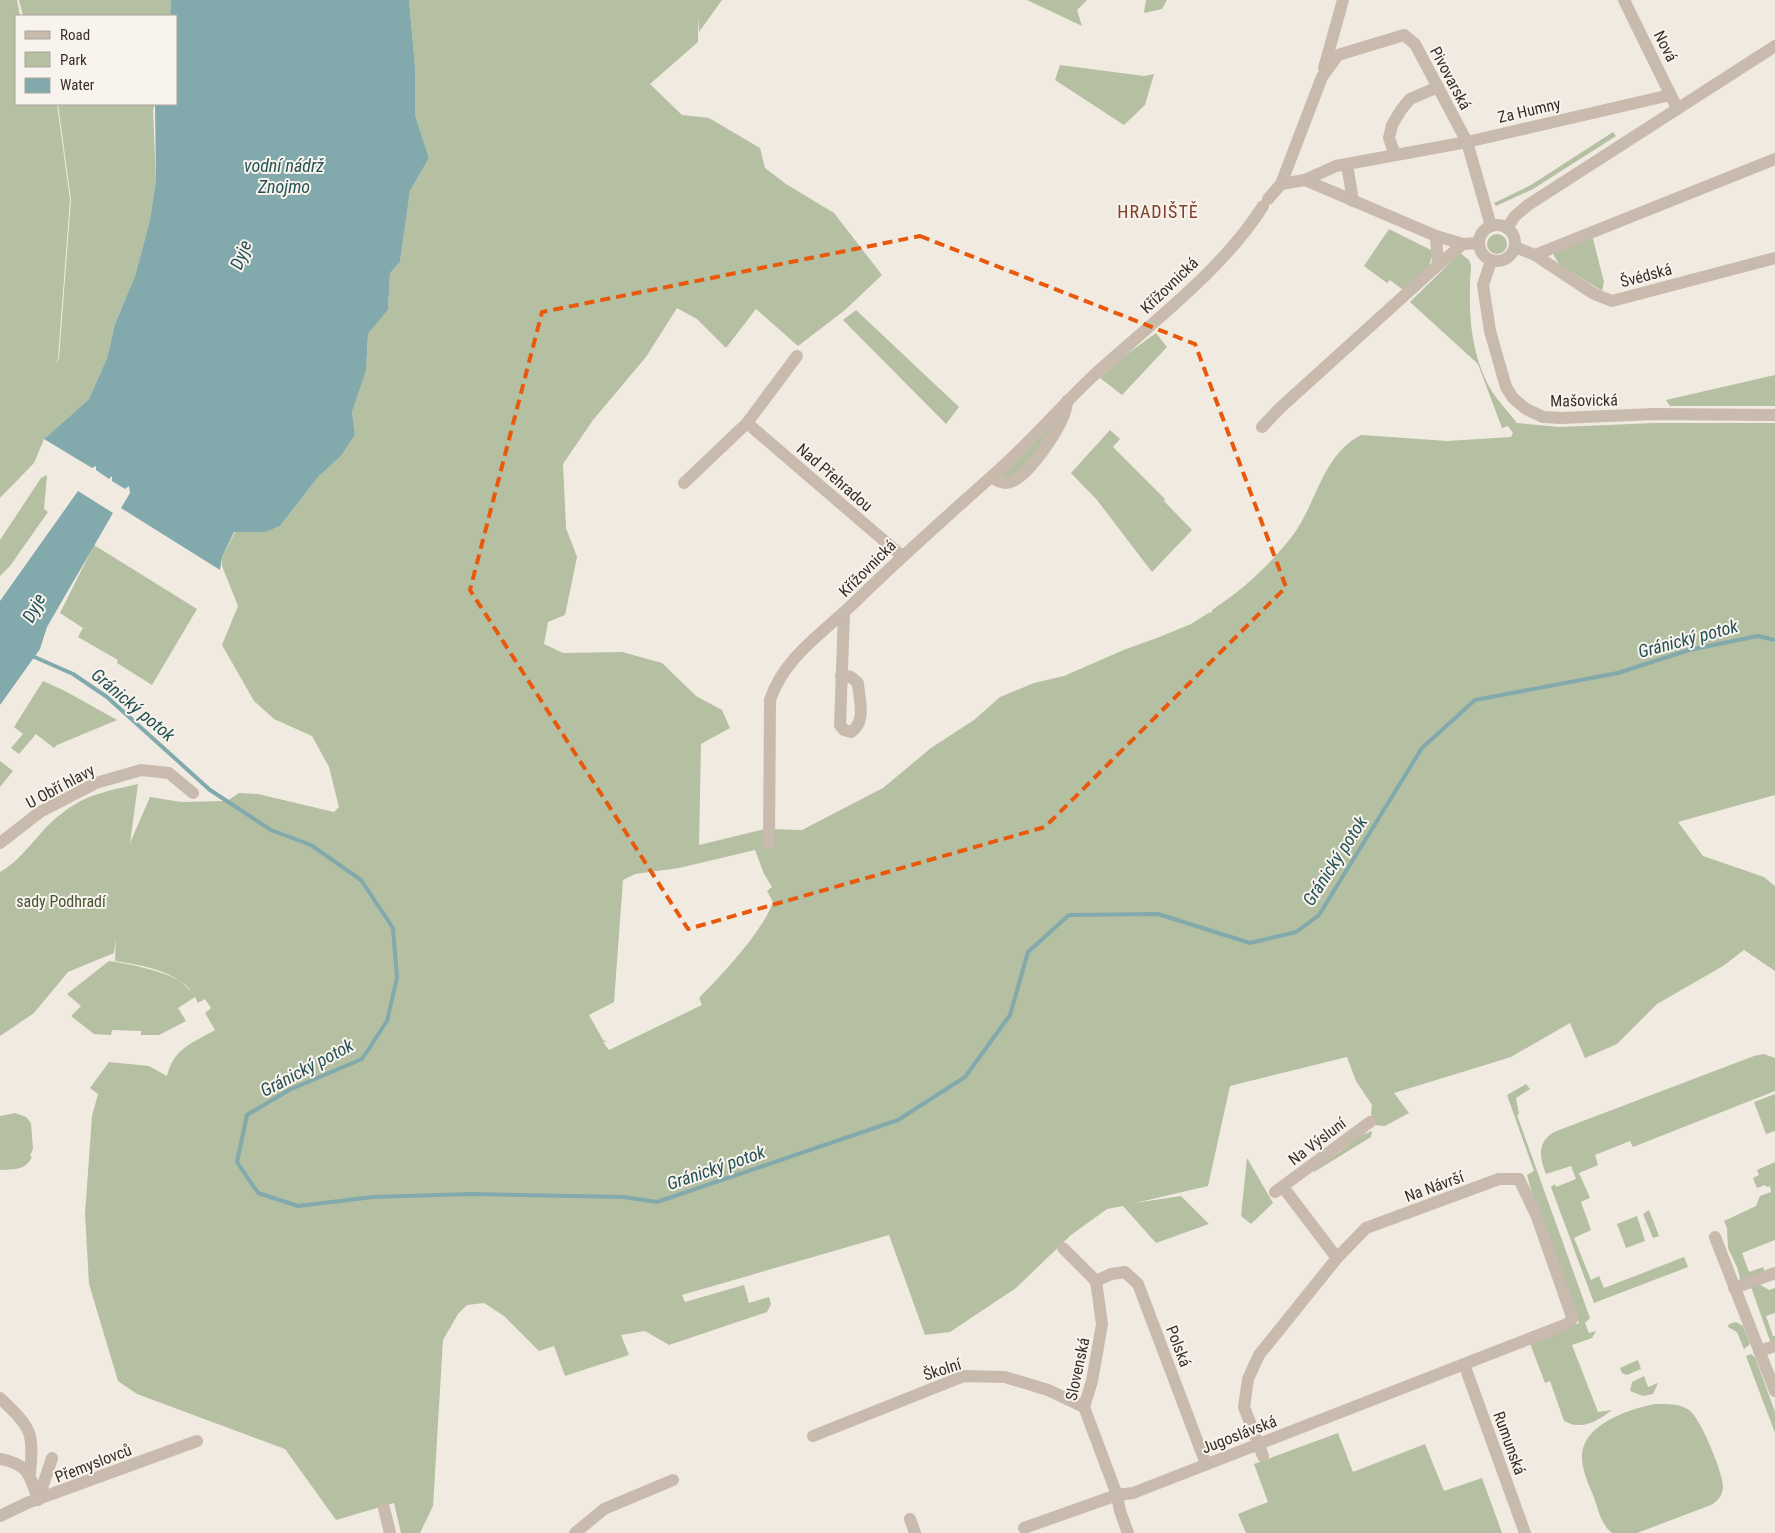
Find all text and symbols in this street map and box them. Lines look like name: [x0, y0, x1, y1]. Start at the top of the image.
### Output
legend: [15, 15, 178, 105]
text: Road: [60, 26, 90, 44]
street label: Nová: [1650, 28, 1681, 65]
street label: Pivovarská: [1426, 43, 1475, 113]
text: Park: [60, 51, 87, 69]
text: Water: [60, 76, 95, 94]
street label: Za Humny: [1496, 94, 1563, 127]
water label: vodní nádrž Znojmo: [244, 155, 324, 197]
district label: HRADIŠTĚ: [1117, 201, 1199, 222]
water label: Dyje: [225, 237, 256, 272]
street label: Křížovnická: [1137, 253, 1202, 317]
street label: Švédská: [1618, 259, 1674, 291]
street label: Mašovická: [1550, 390, 1618, 411]
street label: Nad Přehradou: [793, 439, 876, 515]
street label: Křížovnická: [835, 536, 900, 601]
water label: Dyje: [17, 590, 50, 626]
water label: Gránický potok: [1636, 615, 1741, 662]
water label: Gránický potok: [87, 664, 180, 746]
street label: U Obří hlavy: [23, 760, 98, 812]
water label: Gránický potok: [1298, 811, 1372, 909]
park label: sady Podhradí: [16, 892, 107, 911]
water label: Gránický potok: [257, 1034, 358, 1101]
street label: Na Výsluní: [1285, 1113, 1351, 1169]
water label: Gránický potok: [664, 1141, 769, 1194]
street label: Na Návrší: [1402, 1167, 1467, 1206]
street label: Polská: [1162, 1323, 1195, 1369]
street label: Slovenská: [1062, 1336, 1093, 1402]
street label: Školní: [921, 1354, 965, 1384]
street label: Rumunská: [1489, 1409, 1530, 1477]
street label: Jugoslávská: [1199, 1411, 1279, 1457]
street label: Přemyslovců: [52, 1440, 134, 1487]

